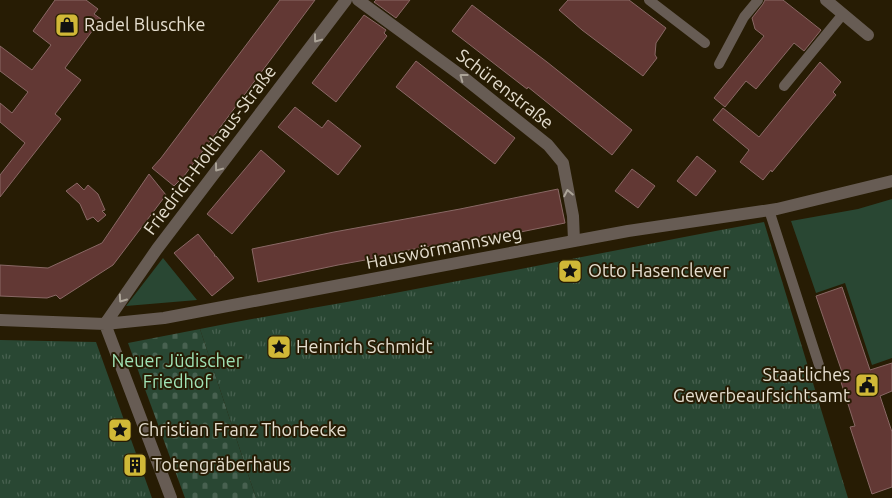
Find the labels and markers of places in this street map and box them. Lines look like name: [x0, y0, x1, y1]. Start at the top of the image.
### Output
shop icon: Radel Bluschke: [54, 12, 80, 38]
place label: Radel Bluschke: [84, 14, 205, 34]
place icon: Otto Hasenclever: [557, 258, 583, 284]
place label: Otto Hasenclever: [588, 260, 729, 280]
place icon: Heinrich Schmidt: [266, 334, 292, 360]
place label: Heinrich Schmidt: [296, 336, 433, 356]
place label: Staatliches Gewerbeaufsichtsamt: [673, 364, 850, 405]
public building icon: Staatliches Gewerbeaufsichtsamt: [854, 372, 880, 398]
place icon: Christian Franz Thorbecke: [107, 417, 133, 443]
place label: Christian Franz Thorbecke: [138, 419, 347, 439]
building icon: Totengräberhaus: [122, 452, 148, 478]
place label: Totengräberhaus: [152, 454, 290, 474]

